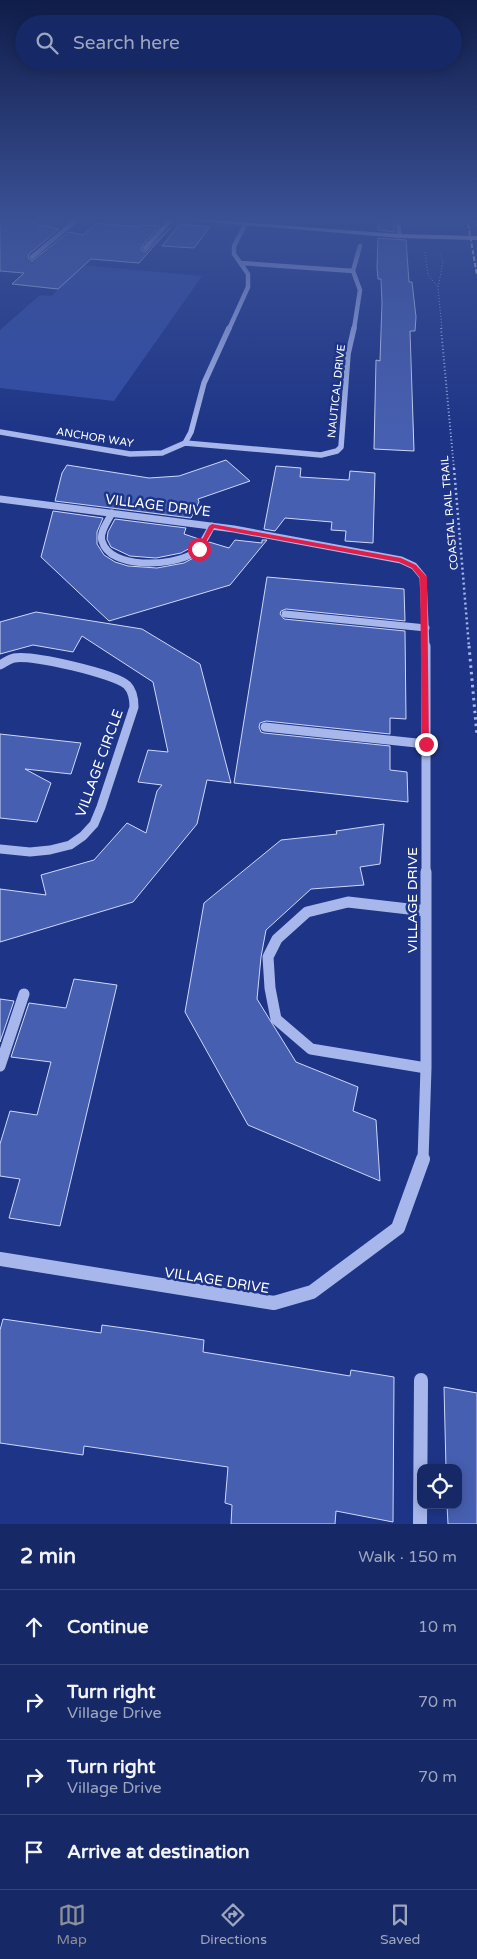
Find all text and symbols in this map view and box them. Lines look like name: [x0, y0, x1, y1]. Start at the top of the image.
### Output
search box: [15, 15, 462, 70]
icon: search: [33, 29, 61, 57]
text: Search here: [73, 32, 180, 54]
street label: NAUTICAL DRIVE: [325, 344, 348, 438]
street label: ANCHOR WAY: [55, 425, 135, 450]
street label: COASTAL RAIL TRAIL: [438, 455, 461, 571]
street label: VILLAGE DRIVE: [104, 491, 212, 520]
route start: [188, 538, 211, 561]
street label: VILLAGE CIRCLE: [72, 707, 127, 819]
route end: [415, 733, 438, 756]
street label: VILLAGE DRIVE: [404, 847, 421, 953]
street label: VILLAGE DRIVE: [163, 1264, 271, 1297]
map controls: [417, 1464, 462, 1509]
button: locate: [417, 1464, 462, 1509]
text: 2 min: [20, 1544, 76, 1569]
text: Walk · 150 m: [358, 1547, 457, 1567]
icon: ahead: [20, 1613, 48, 1641]
text: Continue: [67, 1616, 149, 1638]
text: 10 m: [418, 1617, 457, 1637]
text: Turn right: [67, 1681, 155, 1703]
icon: right: [20, 1688, 48, 1716]
text: 70 m: [418, 1692, 457, 1712]
text: Village Drive: [67, 1703, 162, 1723]
text: Turn right: [67, 1756, 155, 1778]
icon: right: [20, 1763, 48, 1791]
text: 70 m: [418, 1767, 457, 1787]
text: Village Drive: [67, 1778, 162, 1798]
icon: arrive: [20, 1838, 48, 1866]
text: Arrive at destination: [67, 1841, 250, 1863]
tab: Map: [57, 1901, 87, 1948]
tab: Directions: [200, 1901, 267, 1948]
tab: Saved: [380, 1901, 420, 1948]

